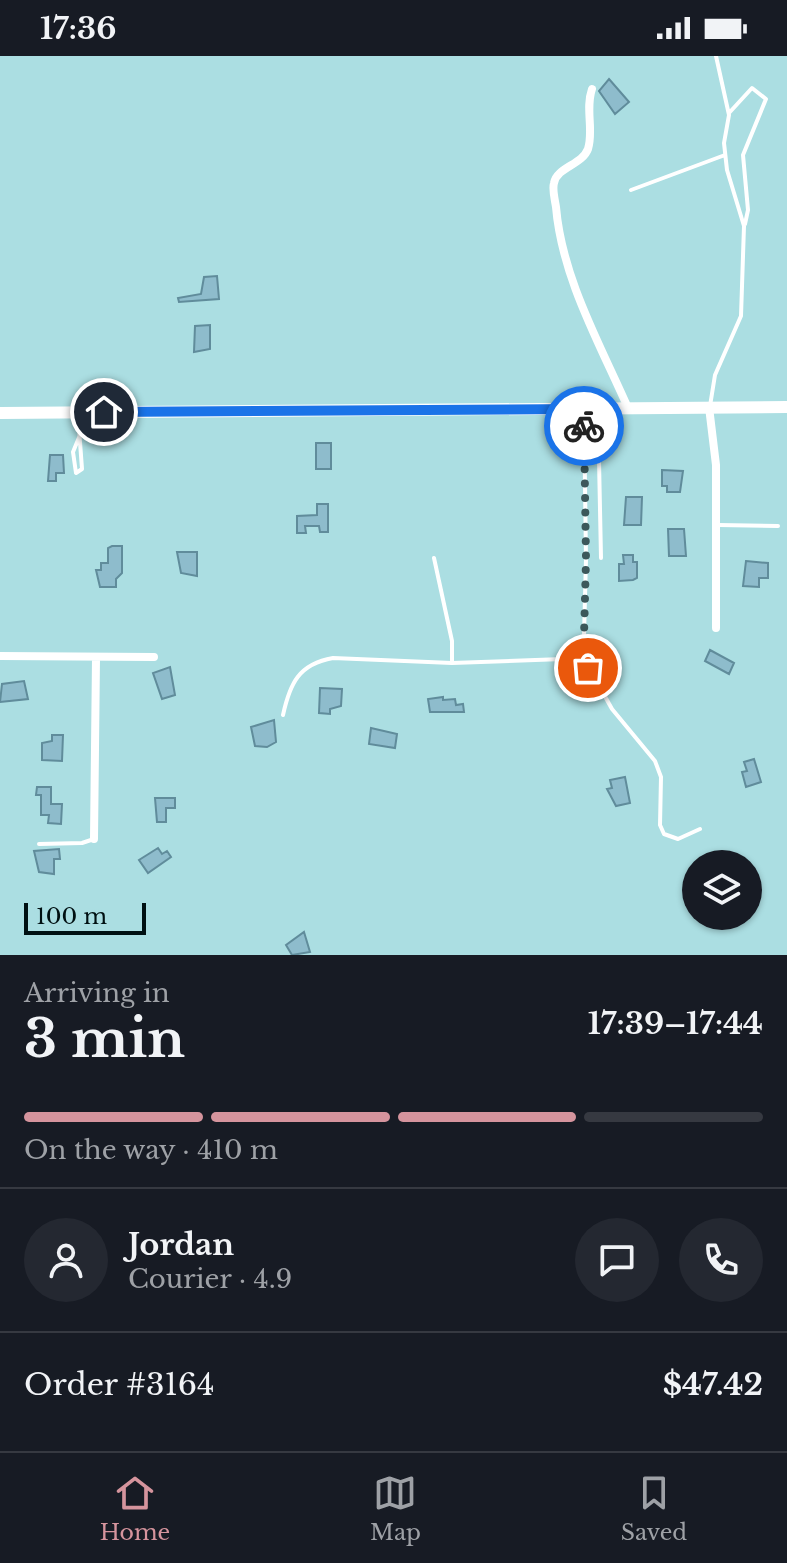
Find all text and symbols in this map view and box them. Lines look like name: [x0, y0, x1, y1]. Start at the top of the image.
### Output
text: 17:36: [40, 10, 116, 47]
pin: [70, 378, 138, 446]
courier: [544, 386, 624, 466]
icon: home: [82, 390, 126, 434]
icon: bike: [562, 404, 606, 448]
pin: [554, 634, 622, 702]
icon: bag: [566, 646, 610, 690]
map controls: [682, 850, 762, 930]
button: layers: [682, 850, 762, 930]
scale bar: [24, 899, 146, 935]
text: 100 m: [36, 903, 107, 930]
text: Arriving in: [24, 977, 170, 1009]
text: 17:39–17:44: [588, 1005, 763, 1042]
text: 3 min: [24, 1007, 185, 1071]
text: On the way · 410 m: [24, 1134, 278, 1166]
button: person: [24, 1218, 108, 1302]
button: chat: [575, 1218, 659, 1302]
button: phone: [679, 1218, 763, 1302]
text: Jordan: [128, 1226, 234, 1263]
text: Courier · 4.9: [128, 1263, 292, 1295]
text: Order #3164: [24, 1366, 215, 1403]
text: $47.42: [663, 1366, 763, 1403]
tab: Home: [100, 1471, 170, 1546]
tab: Map: [370, 1471, 421, 1546]
tab: Saved: [621, 1471, 687, 1546]

